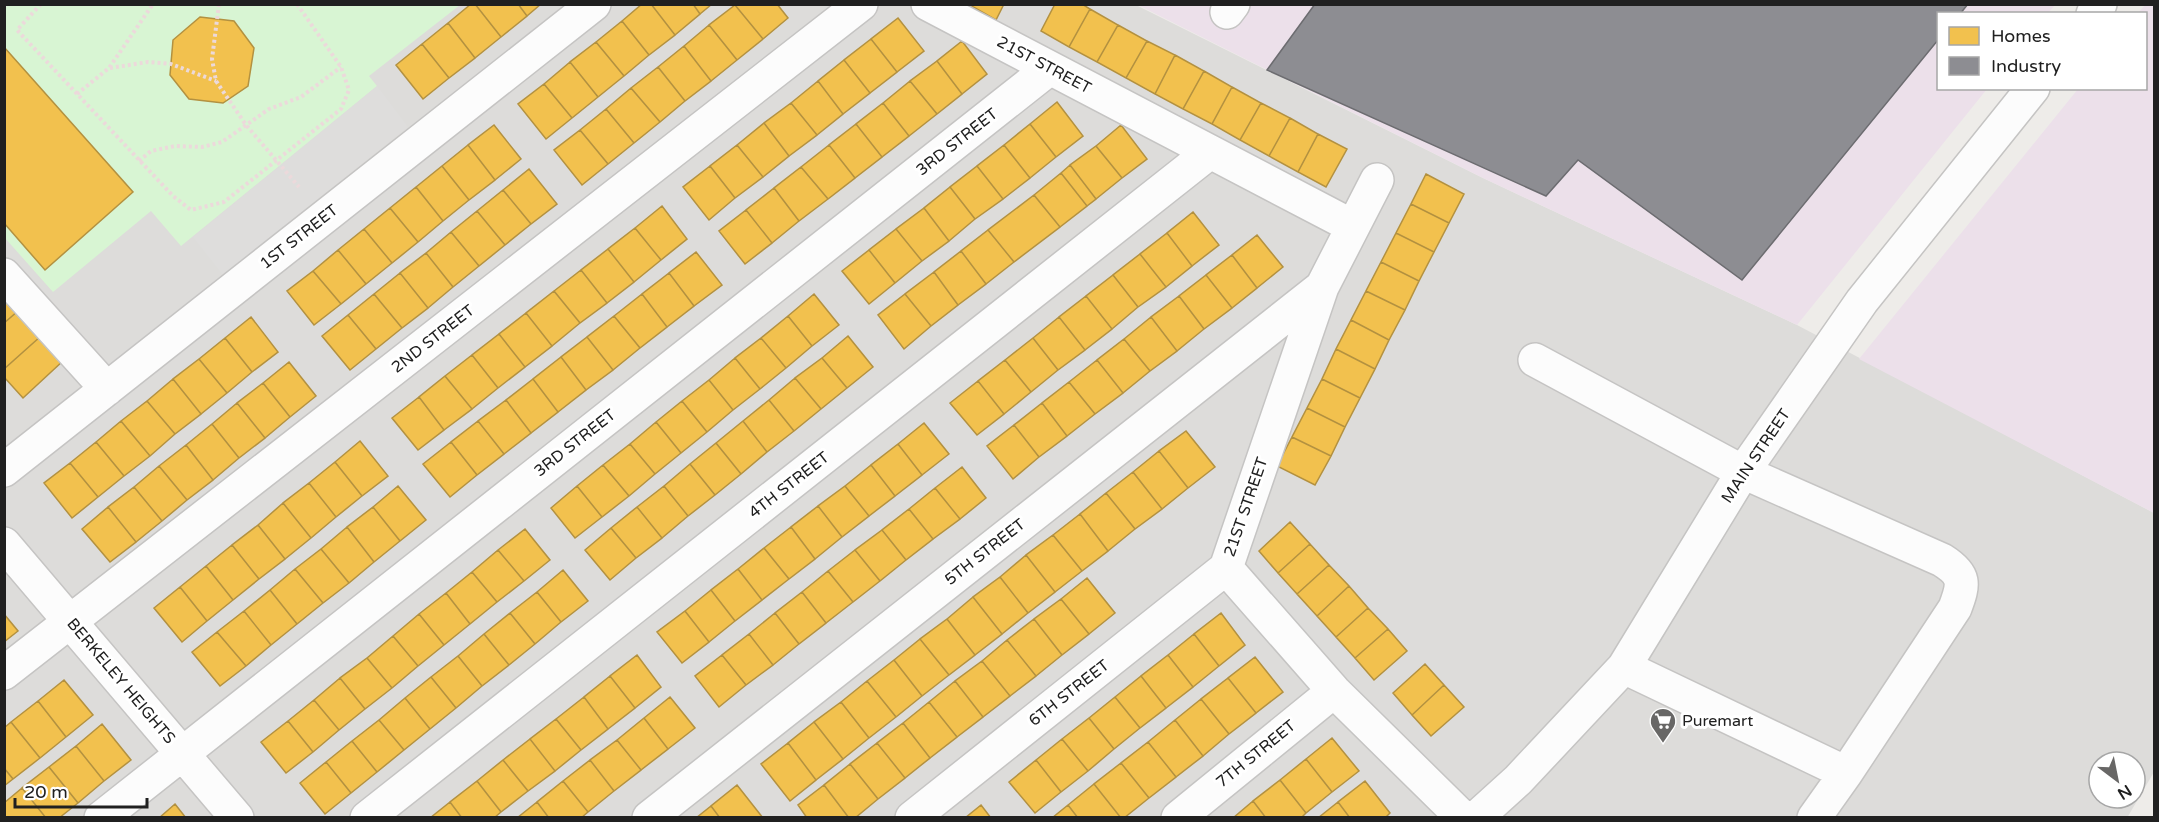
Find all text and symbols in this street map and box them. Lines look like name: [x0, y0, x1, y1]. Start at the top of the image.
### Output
legend: [1937, 12, 2147, 90]
text: Homes: [1991, 25, 2051, 47]
street label: 21ST STREET: [993, 32, 1095, 98]
text: Industry: [1991, 55, 2062, 77]
street label: 3RD STREET: [912, 104, 1002, 180]
street label: 1ST STREET: [256, 200, 342, 274]
street label: 2ND STREET: [388, 300, 479, 378]
street label: 3RD STREET: [530, 405, 620, 481]
street label: MAIN STREET: [1717, 405, 1795, 507]
street label: 4TH STREET: [745, 447, 833, 523]
street label: 21ST STREET: [1220, 454, 1272, 559]
street label: 5TH STREET: [941, 514, 1029, 590]
street label: BERKELEY HEIGHTS: [63, 614, 180, 748]
street label: 6TH STREET: [1025, 655, 1113, 731]
supermarket icon: Puremart: [1648, 706, 1678, 744]
place label: Puremart: [1682, 711, 1753, 731]
street label: 7TH STREET: [1212, 716, 1300, 792]
north arrow: [2087, 750, 2147, 810]
scale bar: [15, 771, 147, 809]
text: N: [2114, 780, 2135, 804]
text: 20 m: [24, 781, 68, 803]

